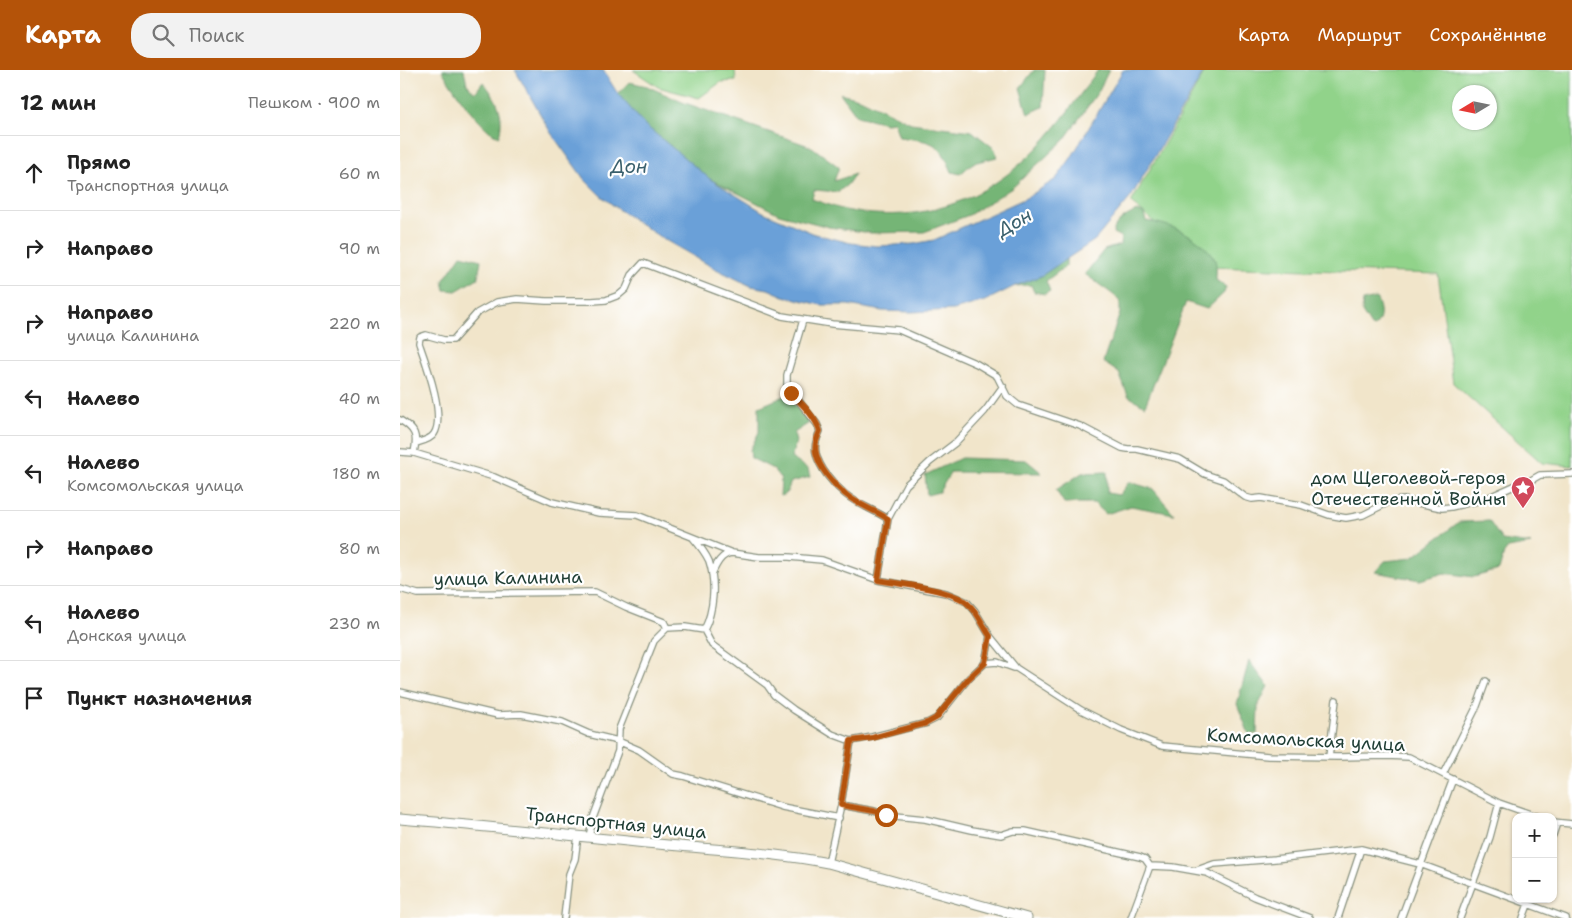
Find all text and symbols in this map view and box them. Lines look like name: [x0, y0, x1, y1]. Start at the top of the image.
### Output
search box: [131, 13, 481, 58]
text: Карта: [25, 19, 101, 51]
icon: search: [149, 21, 177, 49]
text: Поиск: [189, 23, 244, 48]
text: Карта: [1238, 23, 1289, 47]
text: Маршрут: [1317, 23, 1401, 47]
text: Сохранённые: [1429, 23, 1547, 47]
north arrow: [1452, 85, 1497, 130]
text: 12 мин: [20, 89, 96, 117]
text: Пешком · 900 m: [248, 92, 380, 113]
text: Прямо: [67, 150, 131, 175]
water label: Дон: [610, 154, 647, 179]
icon: ahead: [20, 159, 48, 187]
text: 60 m: [339, 163, 380, 184]
text: Транспортная улица: [67, 175, 229, 196]
water label: Дон: [991, 202, 1036, 243]
icon: right: [20, 234, 48, 262]
text: Направо: [67, 236, 153, 261]
text: 90 m: [339, 238, 380, 259]
text: Направо: [67, 300, 153, 325]
icon: right: [20, 309, 48, 337]
text: 220 m: [328, 313, 380, 334]
text: улица Калинина: [67, 325, 199, 346]
route end: [780, 382, 803, 405]
icon: left: [20, 384, 48, 412]
text: Налево: [67, 386, 140, 411]
text: 40 m: [338, 388, 380, 409]
text: Налево: [67, 450, 140, 475]
icon: left: [20, 459, 48, 487]
text: 180 m: [332, 463, 380, 484]
place label: дом Щеголевой-героя Отечественной Войны: [1311, 466, 1506, 511]
text: Комсомольская улица: [67, 475, 243, 496]
place icon: дом Щеголевой-героя Отечественной Войны: [1510, 475, 1536, 509]
icon: right: [20, 534, 48, 562]
text: Направо: [67, 536, 153, 561]
text: 80 m: [339, 538, 380, 559]
street label: улица Калинина: [433, 565, 583, 591]
text: Налево: [67, 600, 140, 625]
icon: left: [20, 609, 48, 637]
text: 230 m: [328, 613, 380, 634]
text: Донская улица: [67, 625, 186, 646]
icon: arrive: [20, 684, 48, 712]
text: Пункт назначения: [67, 686, 252, 711]
street label: Комсомольская улица: [1206, 723, 1406, 757]
street label: Транспортная улица: [524, 802, 708, 844]
route start: [875, 804, 898, 827]
map controls: [1512, 813, 1557, 903]
button: +: [1512, 813, 1557, 858]
button: −: [1512, 858, 1557, 903]

